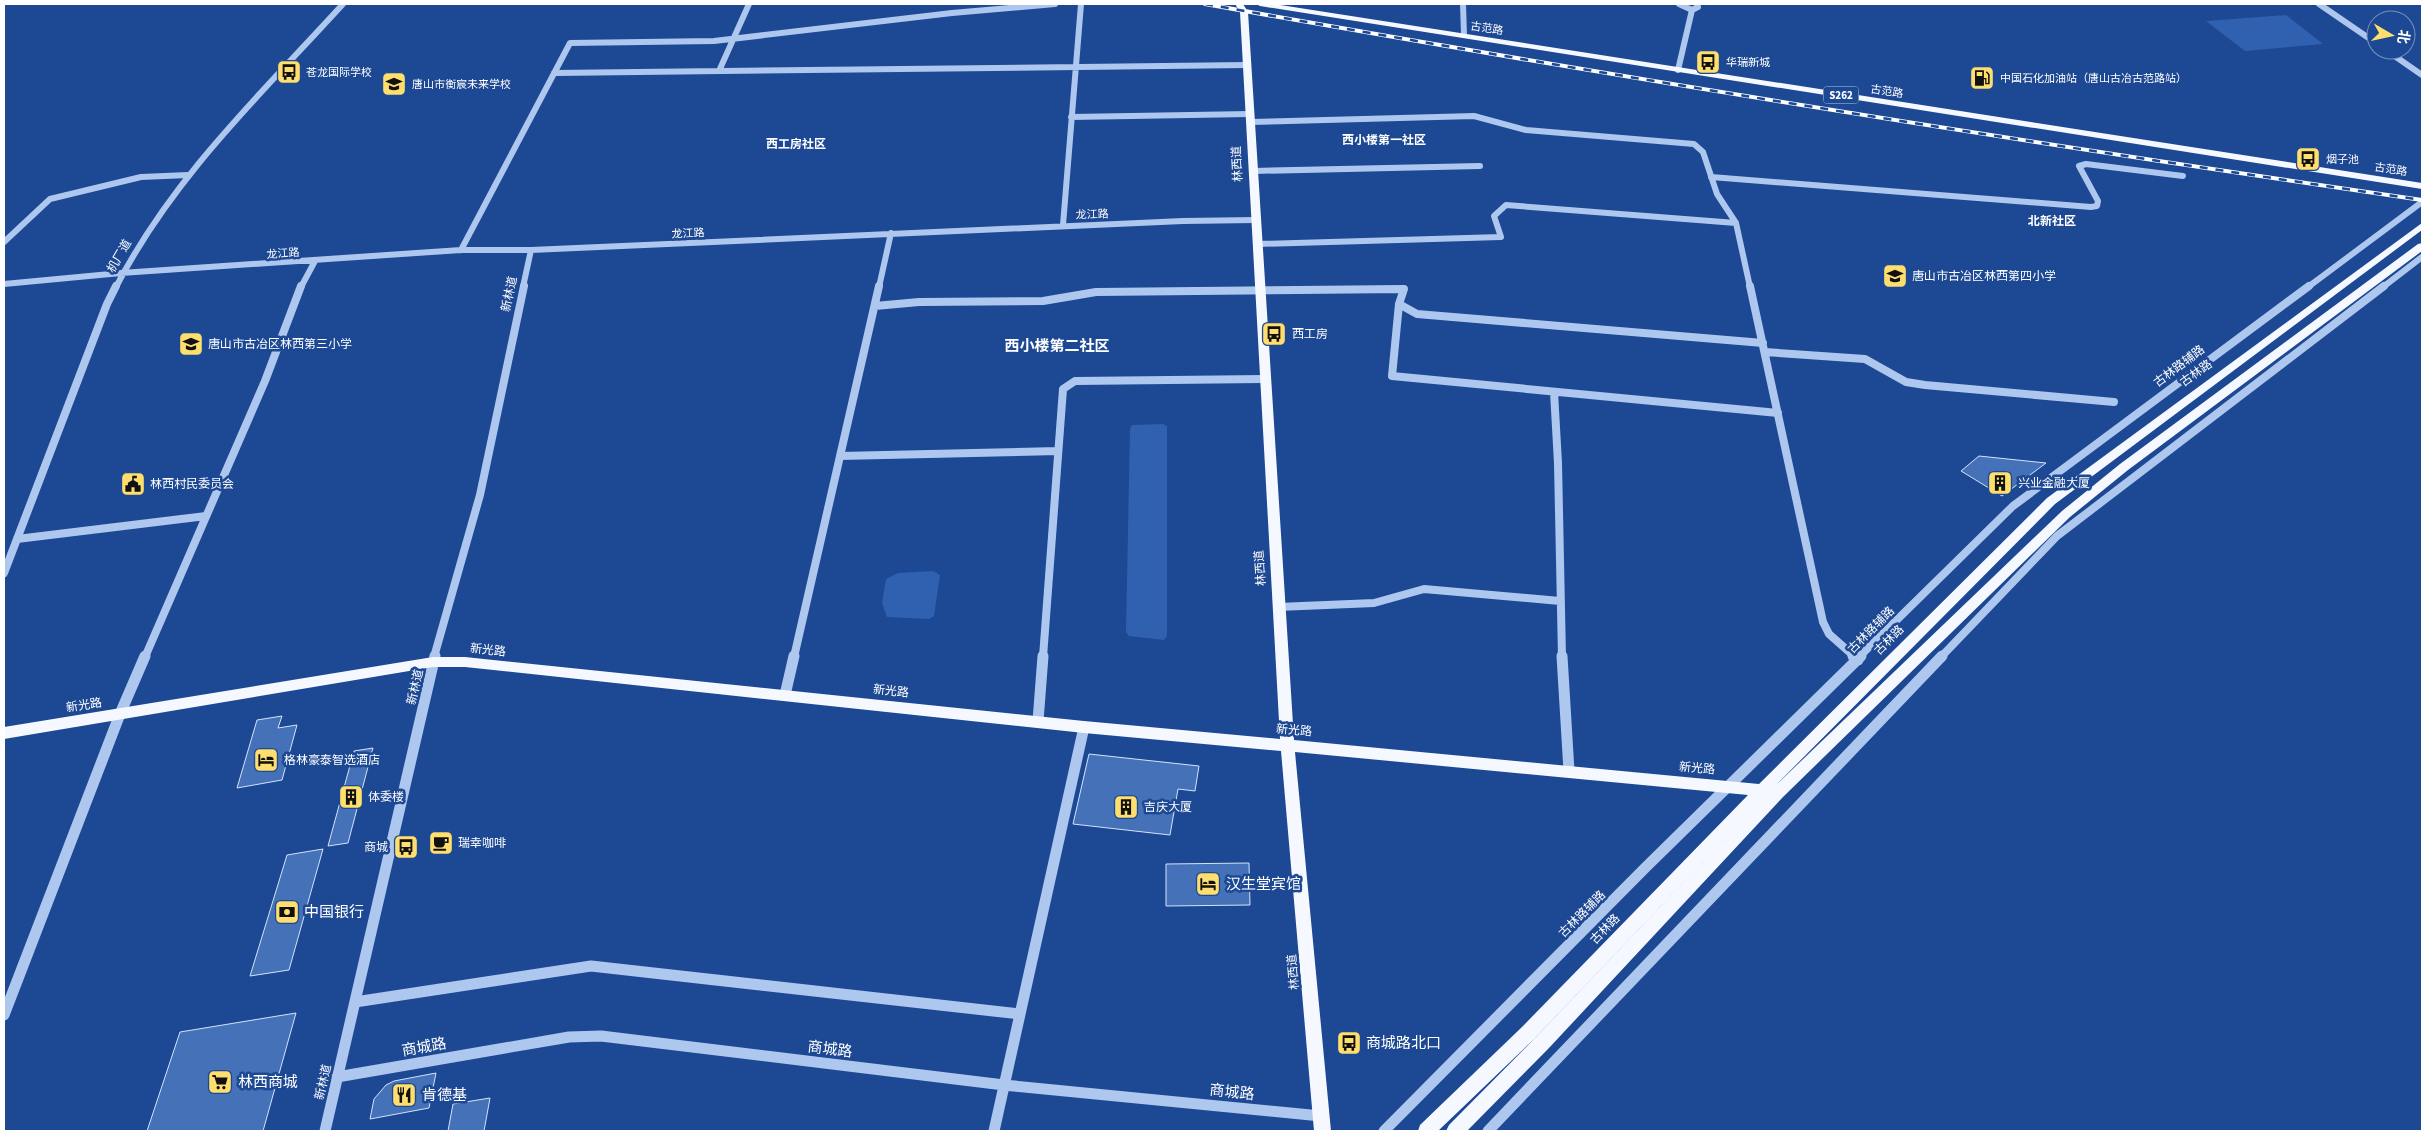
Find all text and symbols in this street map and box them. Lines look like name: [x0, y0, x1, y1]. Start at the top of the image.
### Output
north arrow: [2366, 10, 2416, 60]
street label: 古范路: [1469, 19, 1504, 38]
text: 北: [2392, 28, 2414, 45]
bus stop icon: 华瑞新城: [1695, 49, 1721, 75]
place label: 华瑞新城: [1726, 55, 1770, 70]
bus stop icon: 苍龙国际学校: [276, 59, 302, 85]
place label: 苍龙国际学校: [306, 65, 372, 80]
fuel station icon: 中国石化加油站（唐山古冶古范路站）: [1969, 65, 1995, 91]
school or university icon: 唐山市衡宸未来学校: [381, 71, 407, 97]
place label: 中国石化加油站（唐山古冶古范路站）: [2000, 71, 2187, 86]
place label: 唐山市衡宸未来学校: [412, 77, 511, 92]
street label: 古范路: [1869, 82, 1904, 101]
road number: S262: [1824, 86, 1858, 104]
district label: 西小楼第一社区: [1342, 132, 1426, 149]
district label: 西工房社区: [766, 136, 826, 153]
street label: 林西道: [1228, 146, 1247, 182]
bus stop icon: 烟子池: [2295, 146, 2321, 172]
place label: 烟子池: [2326, 152, 2359, 167]
street label: 古范路: [2373, 160, 2408, 179]
street label: 龙江路: [1075, 206, 1109, 223]
district label: 北新社区: [2028, 213, 2076, 230]
street label: 龙江路: [671, 225, 705, 242]
street label: 机厂道: [103, 236, 136, 276]
street label: 龙江路: [266, 245, 300, 262]
school or university icon: 唐山市古冶区林西第四小学: [1882, 263, 1908, 289]
place label: 唐山市古冶区林西第四小学: [1912, 268, 2056, 285]
street label: 新林道: [497, 275, 522, 313]
bus stop icon: 西工房: [1261, 321, 1287, 347]
place label: 西工房: [1292, 326, 1328, 343]
school or university icon: 唐山市古冶区林西第三小学: [178, 331, 204, 357]
place label: 唐山市古冶区林西第三小学: [208, 336, 352, 353]
district label: 西小楼第二社区: [1004, 336, 1110, 357]
street label: 古林路辅路: [2151, 342, 2207, 390]
street label: 古林路: [2177, 357, 2215, 389]
building icon: 兴业金融大厦: [1987, 470, 2013, 496]
public building icon: 林西村民委员会: [120, 471, 146, 497]
place label: 兴业金融大厦: [2018, 475, 2090, 492]
place label: 林西村民委员会: [150, 476, 234, 493]
street label: 林西道: [1251, 549, 1270, 587]
street label: 古林路辅路: [1845, 604, 1897, 656]
street label: 古林路: [1871, 622, 1907, 658]
street label: 新光路: [469, 640, 507, 661]
street label: 新林道: [403, 668, 428, 707]
street label: 新光路: [872, 681, 910, 702]
street label: 新光路: [65, 694, 103, 717]
street label: 新光路: [1275, 720, 1313, 741]
hotel icon: 格林豪泰智选酒店: [253, 747, 279, 773]
place label: 格林豪泰智选酒店: [284, 752, 380, 769]
street label: 新光路: [1678, 758, 1716, 779]
building icon: 体委楼: [338, 784, 364, 810]
place label: 体委楼: [368, 789, 404, 806]
building icon: 吉庆大厦: [1113, 794, 1139, 820]
place label: 吉庆大厦: [1144, 799, 1192, 816]
cafe icon: 瑞幸咖啡: [428, 830, 454, 856]
bus stop icon: 商城: [393, 834, 419, 860]
place label: 瑞幸咖啡: [458, 835, 506, 852]
place label: 商城: [364, 839, 388, 856]
hotel icon: 汉生堂宾馆: [1195, 871, 1221, 897]
place label: 汉生堂宾馆: [1226, 874, 1301, 895]
street label: 古林路辅路: [1556, 888, 1608, 940]
bank icon: 中国银行: [274, 899, 300, 925]
place label: 中国银行: [304, 902, 364, 923]
street label: 古林路: [1587, 911, 1623, 947]
street label: 林西道: [1283, 953, 1304, 991]
bus stop icon: 商城路北口: [1336, 1030, 1362, 1056]
street label: 商城路: [400, 1033, 448, 1062]
place label: 商城路北口: [1366, 1033, 1441, 1054]
street label: 商城路: [806, 1036, 854, 1063]
street label: 新林道: [311, 1063, 336, 1102]
supermarket icon: 林西商城: [207, 1069, 233, 1095]
place label: 林西商城: [238, 1072, 298, 1093]
street label: 商城路: [1208, 1080, 1255, 1105]
restaurant icon: 肯德基: [391, 1082, 417, 1108]
place label: 肯德基: [422, 1085, 467, 1106]

